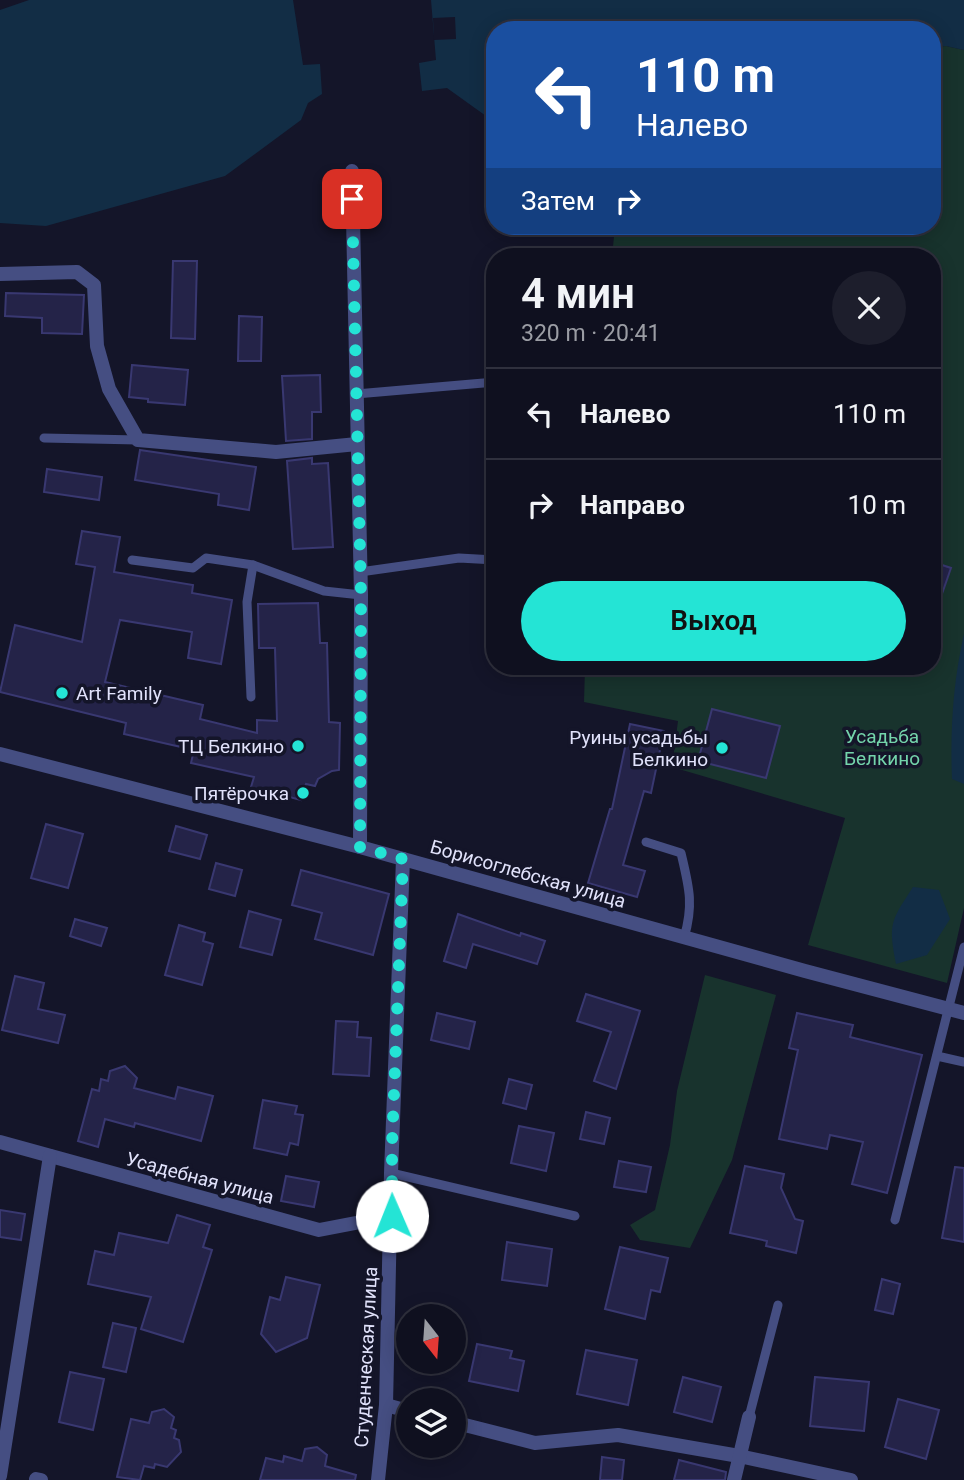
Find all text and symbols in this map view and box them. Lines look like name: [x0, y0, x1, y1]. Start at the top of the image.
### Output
text: 110 m: [636, 47, 775, 104]
icon: left: [521, 49, 612, 140]
text: Налево: [636, 106, 748, 144]
pin: [322, 169, 382, 229]
icon: arrive: [333, 180, 371, 218]
icon: right: [609, 182, 647, 220]
text: Затем: [521, 186, 595, 216]
text: 4 мин: [521, 269, 635, 318]
button: close: [832, 271, 906, 345]
text: 320 m · 20:41: [521, 320, 660, 347]
icon: left: [521, 395, 559, 433]
text: Налево: [580, 399, 670, 429]
text: 110 m: [833, 399, 906, 429]
icon: right: [521, 486, 559, 524]
text: Направо: [580, 490, 685, 520]
text: 10 m: [848, 490, 906, 520]
button: Выход: [521, 581, 906, 661]
place label: Art Family: [76, 682, 162, 705]
marker: Art Family: [54, 685, 70, 701]
park label: Усадьба Белкино: [844, 725, 920, 770]
place label: Руины усадьбы Белкино: [569, 726, 708, 771]
place label: ТЦ Белкино: [178, 735, 284, 758]
marker: ТЦ Белкино: [290, 738, 306, 754]
marker: Руины усадьбы Белкино: [714, 740, 730, 756]
place label: Пятёрочка: [194, 782, 289, 805]
marker: Пятёрочка: [295, 785, 311, 801]
street label: Борисоглебская улица: [428, 835, 628, 913]
street label: Усадебная улица: [124, 1147, 276, 1209]
position arrow: [355, 1179, 429, 1253]
street label: Студенческая улица: [350, 1266, 382, 1448]
north arrow: [396, 1304, 466, 1374]
map controls: [396, 1304, 466, 1458]
button: layers: [396, 1388, 466, 1458]

